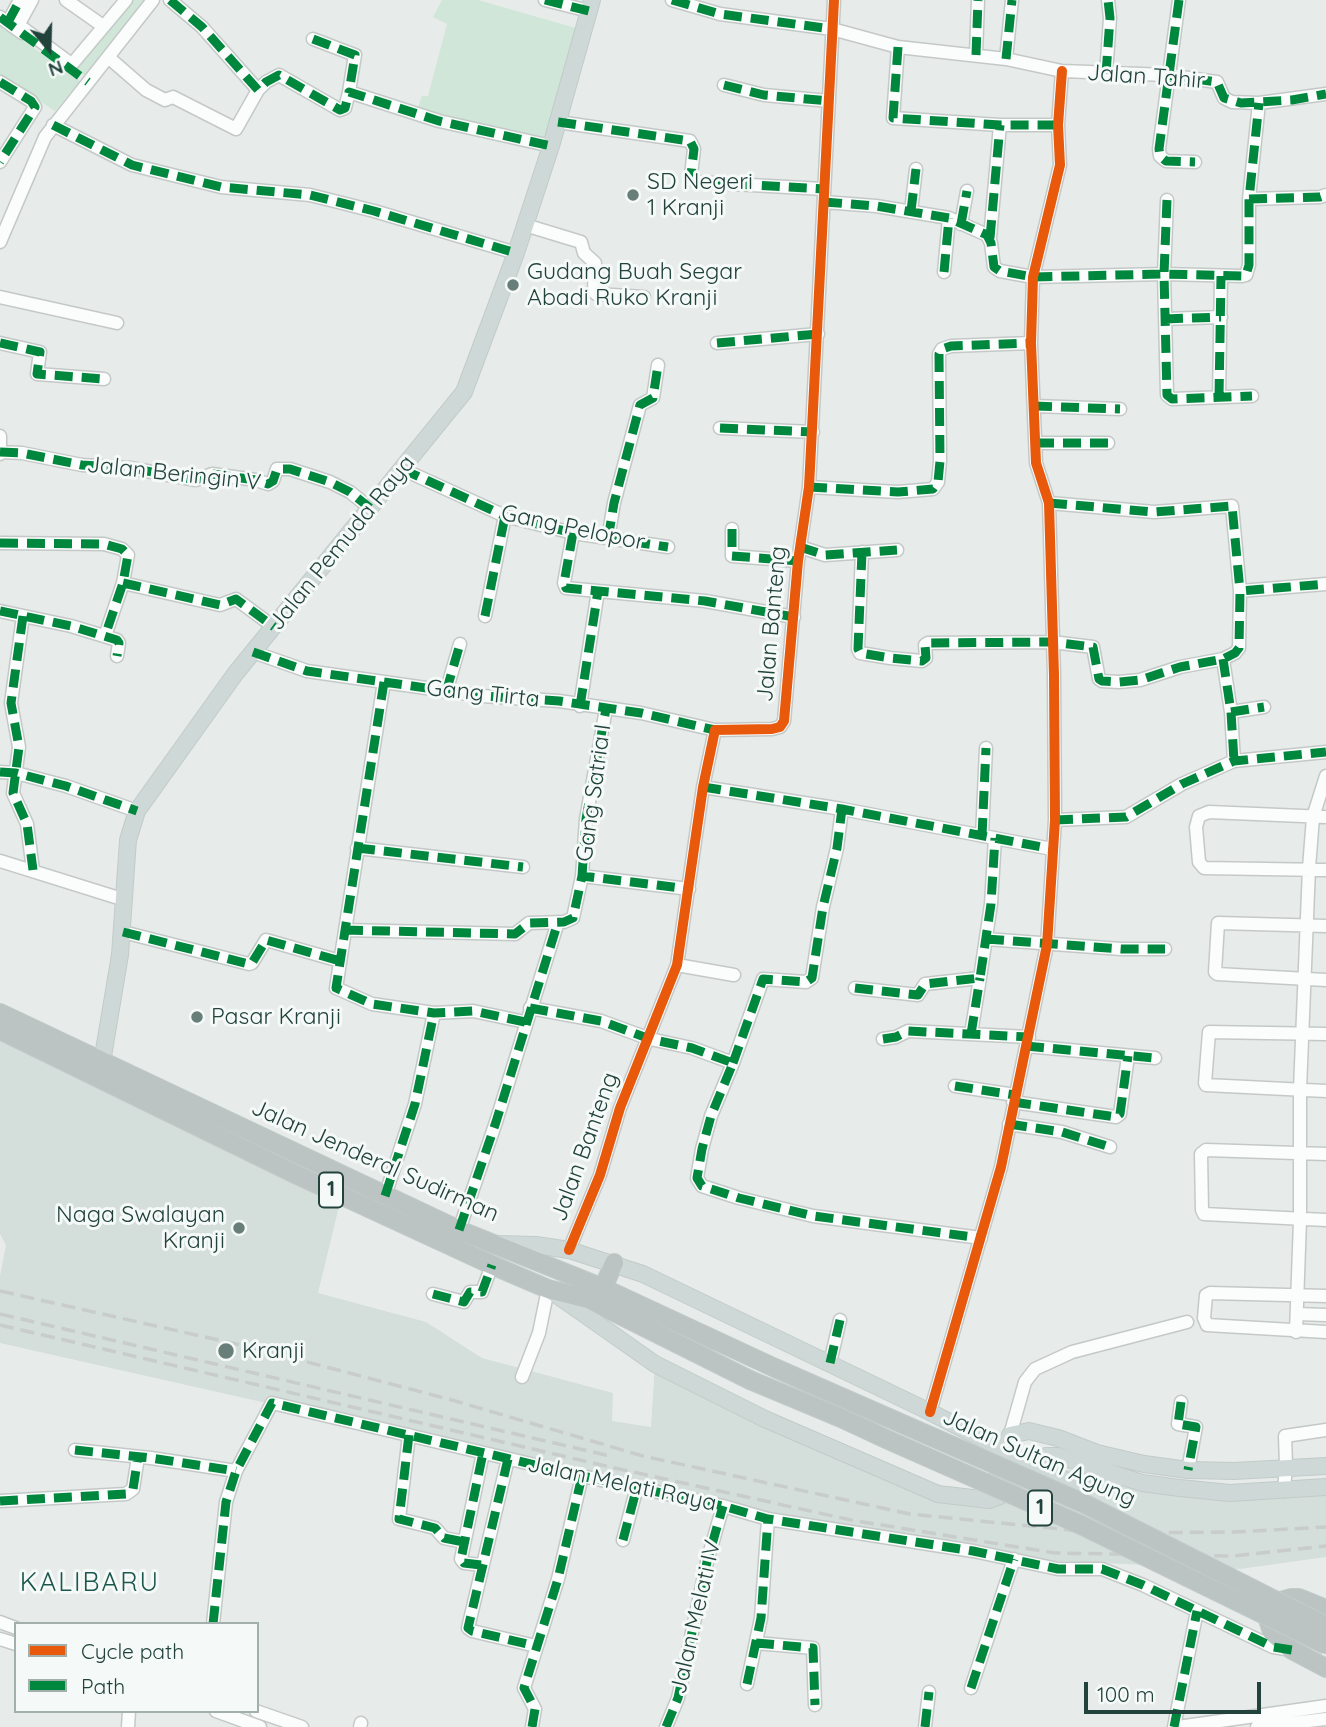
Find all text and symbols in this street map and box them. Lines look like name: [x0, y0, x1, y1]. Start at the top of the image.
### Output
north arrow: [14, 14, 84, 84]
text: N: [45, 55, 66, 82]
street label: Jalan Tahir: [1086, 59, 1206, 95]
place label: SD Negeri 1 Kranji: [647, 168, 753, 222]
marker: SD Negeri 1 Kranji: [625, 187, 641, 203]
place label: Gudang Buah Segar Abadi Ruko Kranji: [527, 258, 742, 312]
marker: Gudang Buah Segar Abadi Ruko Kranji: [505, 277, 521, 293]
street label: Jalan Pemuda Raya: [263, 450, 421, 636]
street label: Jalan Beringin V: [86, 451, 262, 497]
street label: Gang Pelopor: [499, 499, 647, 557]
street label: Jalan Banteng: [751, 545, 793, 703]
street label: Gang Tirta: [425, 674, 541, 714]
street label: Gang Satria I: [571, 722, 617, 864]
place label: Pasar Kranji: [211, 1003, 341, 1031]
marker: Pasar Kranji: [189, 1009, 205, 1025]
street label: Jalan Banteng: [545, 1069, 625, 1225]
street label: Jalan Jenderal Sudirman: [247, 1094, 503, 1228]
road number: 1: [319, 1172, 343, 1208]
place label: Naga Swalayan Kranji: [56, 1201, 225, 1255]
marker: Naga Swalayan Kranji: [231, 1220, 247, 1236]
place label: Kranji: [242, 1337, 304, 1365]
marker: Kranji: [216, 1341, 236, 1361]
street label: Jalan Sultan Agung: [938, 1403, 1140, 1513]
street label: Jalan Melati Raya: [525, 1450, 719, 1518]
road number: 1: [1028, 1490, 1052, 1526]
street label: Jalan Melati IV: [665, 1537, 727, 1697]
district label: KALIBARU: [21, 1567, 159, 1599]
legend: [14, 1622, 259, 1713]
text: Cycle path: [81, 1638, 184, 1664]
scale bar: [1088, 1668, 1265, 1712]
text: Path: [81, 1673, 125, 1699]
text: 100 m: [1097, 1681, 1155, 1707]

